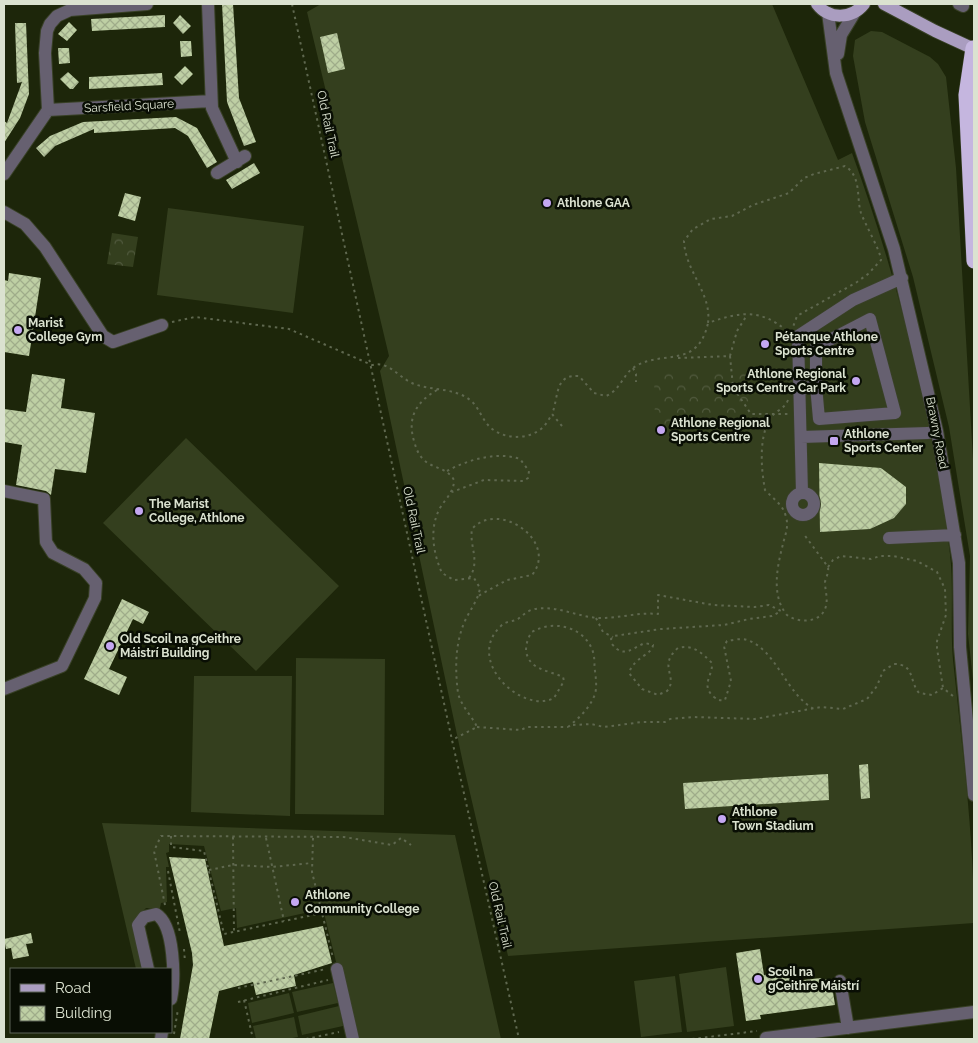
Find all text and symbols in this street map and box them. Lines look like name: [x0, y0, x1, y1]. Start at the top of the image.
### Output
street label: Old Rail Trail: [314, 89, 342, 160]
street label: Sarsfield Square: [84, 97, 174, 115]
place label: Athlone GAA: [557, 196, 631, 210]
marker: Athlone GAA: [541, 197, 553, 209]
place label: Marist College Gym: [28, 316, 102, 344]
marker: Marist College Gym: [12, 324, 24, 336]
place label: Pétanque Athlone Sports Centre: [775, 330, 878, 358]
marker: Pétanque Athlone Sports Centre: [759, 338, 771, 350]
place label: Athlone Regional Sports Centre Car Park: [716, 367, 846, 395]
marker: Athlone Regional Sports Centre Car Park: [850, 375, 862, 387]
street label: Brawny Road: [923, 396, 951, 470]
place label: Athlone Regional Sports Centre: [671, 416, 770, 444]
marker: Athlone Regional Sports Centre: [655, 424, 667, 436]
place label: Athlone Sports Center: [844, 427, 924, 455]
marker: Athlone Sports Center: [828, 435, 840, 447]
street label: Old Rail Trail: [400, 485, 428, 556]
place label: The Marist College, Athlone: [149, 497, 244, 525]
marker: The Marist College, Athlone: [133, 505, 145, 517]
place label: Old Scoil na gCeithre Máistrí Building: [120, 632, 241, 660]
marker: Old Scoil na gCeithre Máistrí Building: [104, 640, 116, 652]
place label: Athlone Town Stadium: [732, 805, 814, 833]
marker: Athlone Town Stadium: [716, 813, 728, 825]
street label: Old Rail Trail: [486, 880, 515, 950]
place label: Athlone Community College: [305, 888, 419, 916]
marker: Athlone Community College: [289, 896, 301, 908]
place label: Scoil na gCeithre Máistrí: [768, 965, 860, 993]
legend: [10, 968, 172, 1033]
marker: Scoil na gCeithre Máistrí: [752, 973, 764, 985]
text: Road: [55, 979, 91, 997]
text: Building: [55, 1004, 112, 1022]

